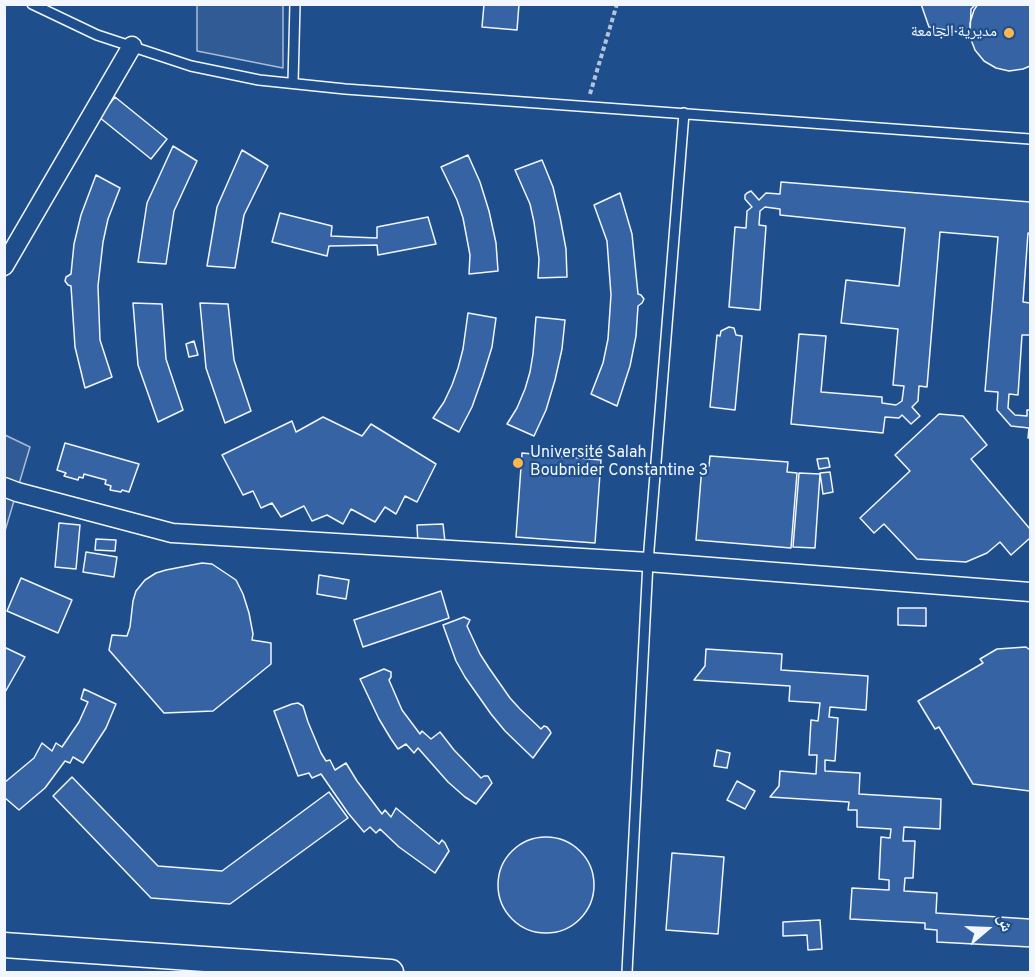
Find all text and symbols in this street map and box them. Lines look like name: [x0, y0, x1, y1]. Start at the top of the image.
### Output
place label: مديرية الجامعة: [911, 23, 997, 43]
marker: مديرية الجامعة: [1002, 26, 1016, 40]
place label: Université Salah Boubnider Constantine 3: [530, 444, 708, 482]
marker: Université Salah Boubnider Constantine 3: [511, 456, 525, 470]
north arrow: [957, 899, 1017, 959]
text: ش: [992, 912, 1016, 934]

